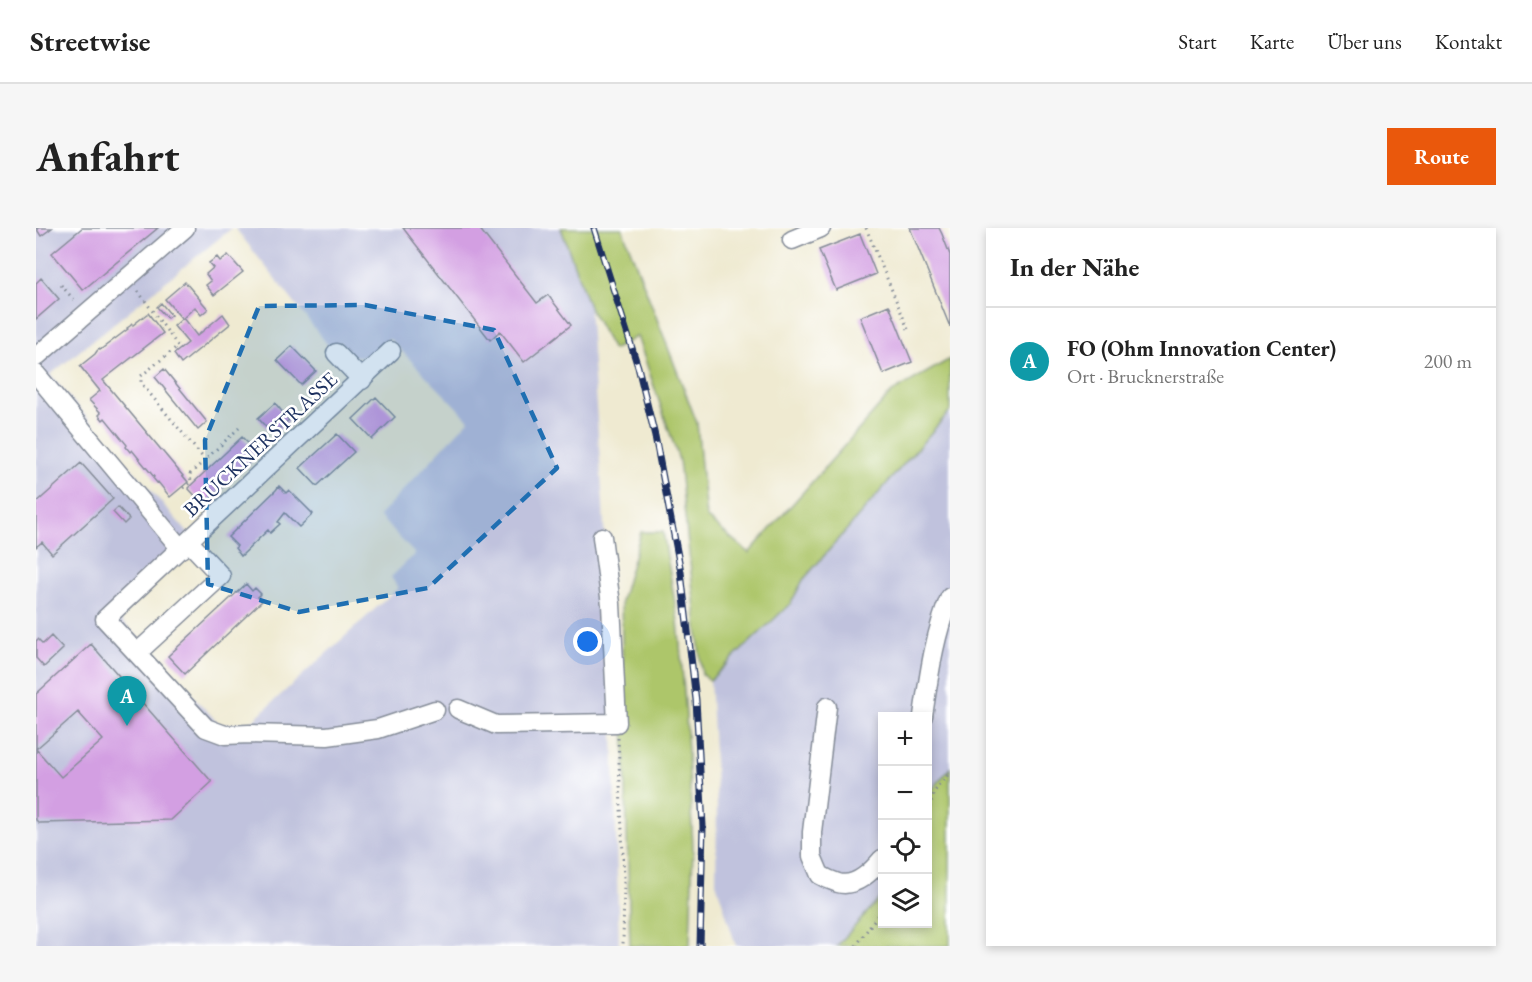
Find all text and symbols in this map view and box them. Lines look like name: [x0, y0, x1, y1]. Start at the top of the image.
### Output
text: Streetwise: [30, 23, 150, 59]
text: Start: [1178, 28, 1217, 55]
text: Karte: [1250, 28, 1294, 55]
text: Über uns: [1327, 28, 1402, 55]
text: Kontakt: [1435, 28, 1502, 55]
button: Route: [1387, 128, 1496, 185]
text: Anfahrt: [36, 129, 179, 184]
text: In der Nähe: [1010, 250, 1139, 284]
text: FO (Ohm Innovation Center): [1067, 334, 1336, 363]
text: A: [1022, 348, 1037, 374]
text: 200 m: [1424, 348, 1472, 374]
text: Ort · Brucknerstraße: [1067, 363, 1224, 389]
street label: BRUCKNERSTRASSE: [177, 365, 343, 522]
your location: [573, 627, 602, 656]
pin: A: [108, 676, 146, 726]
map controls: [878, 712, 932, 928]
button: +: [878, 712, 932, 766]
button: −: [878, 766, 932, 820]
button: locate: [878, 820, 932, 874]
button: layers: [878, 874, 932, 928]

